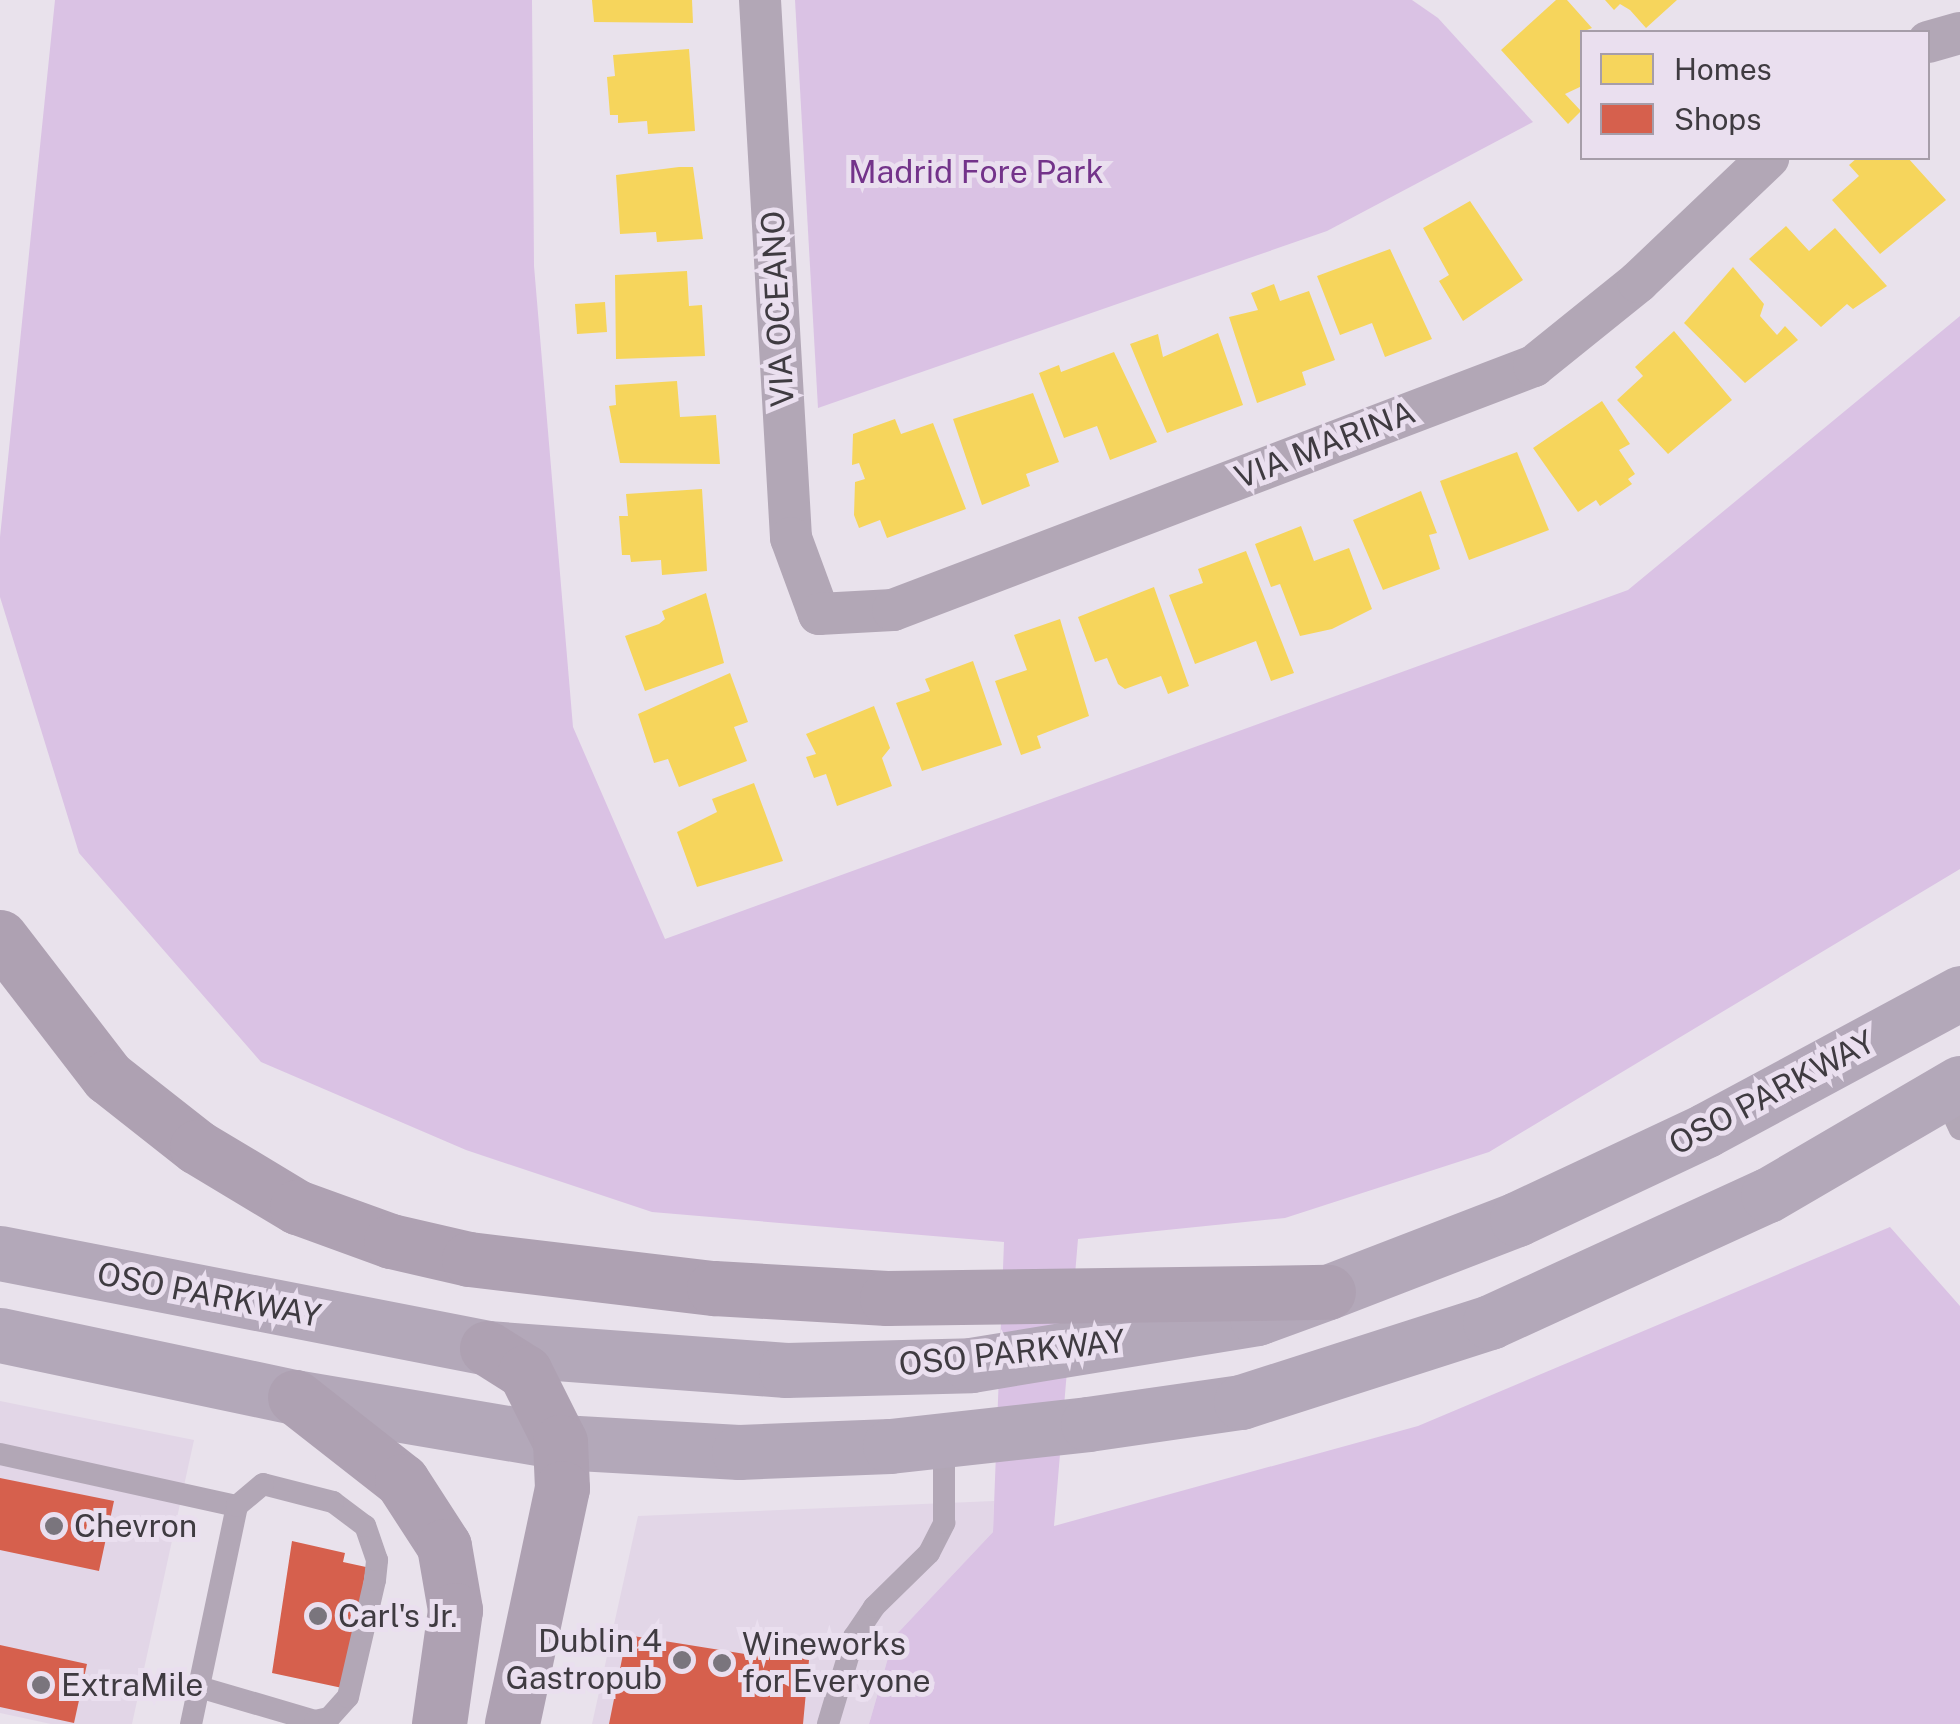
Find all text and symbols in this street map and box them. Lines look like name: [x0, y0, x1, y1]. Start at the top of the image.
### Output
legend: [1580, 30, 1930, 160]
text: Homes: [1674, 51, 1772, 87]
text: Shops: [1674, 101, 1761, 137]
park label: Madrid Fore Park: [848, 153, 1104, 191]
street label: VIA OCEANO: [754, 210, 802, 408]
street label: VIA MARINA: [1230, 393, 1420, 497]
street label: OSO PARKWAY: [1663, 1023, 1881, 1163]
street label: OSO PARKWAY: [94, 1254, 324, 1336]
street label: OSO PARKWAY: [897, 1322, 1127, 1384]
place label: Chevron: [74, 1507, 197, 1545]
marker: Chevron: [43, 1515, 65, 1537]
place label: Carl's Jr.: [338, 1597, 458, 1635]
marker: Carl's Jr.: [307, 1605, 329, 1627]
place label: Dublin 4 Gastropub: [506, 1623, 662, 1698]
place label: Wineworks for Everyone: [742, 1626, 931, 1701]
marker: Dublin 4 Gastropub: [671, 1649, 693, 1671]
marker: Wineworks for Everyone: [711, 1652, 733, 1674]
place label: ExtraMile: [61, 1666, 203, 1704]
marker: ExtraMile: [30, 1674, 52, 1696]

